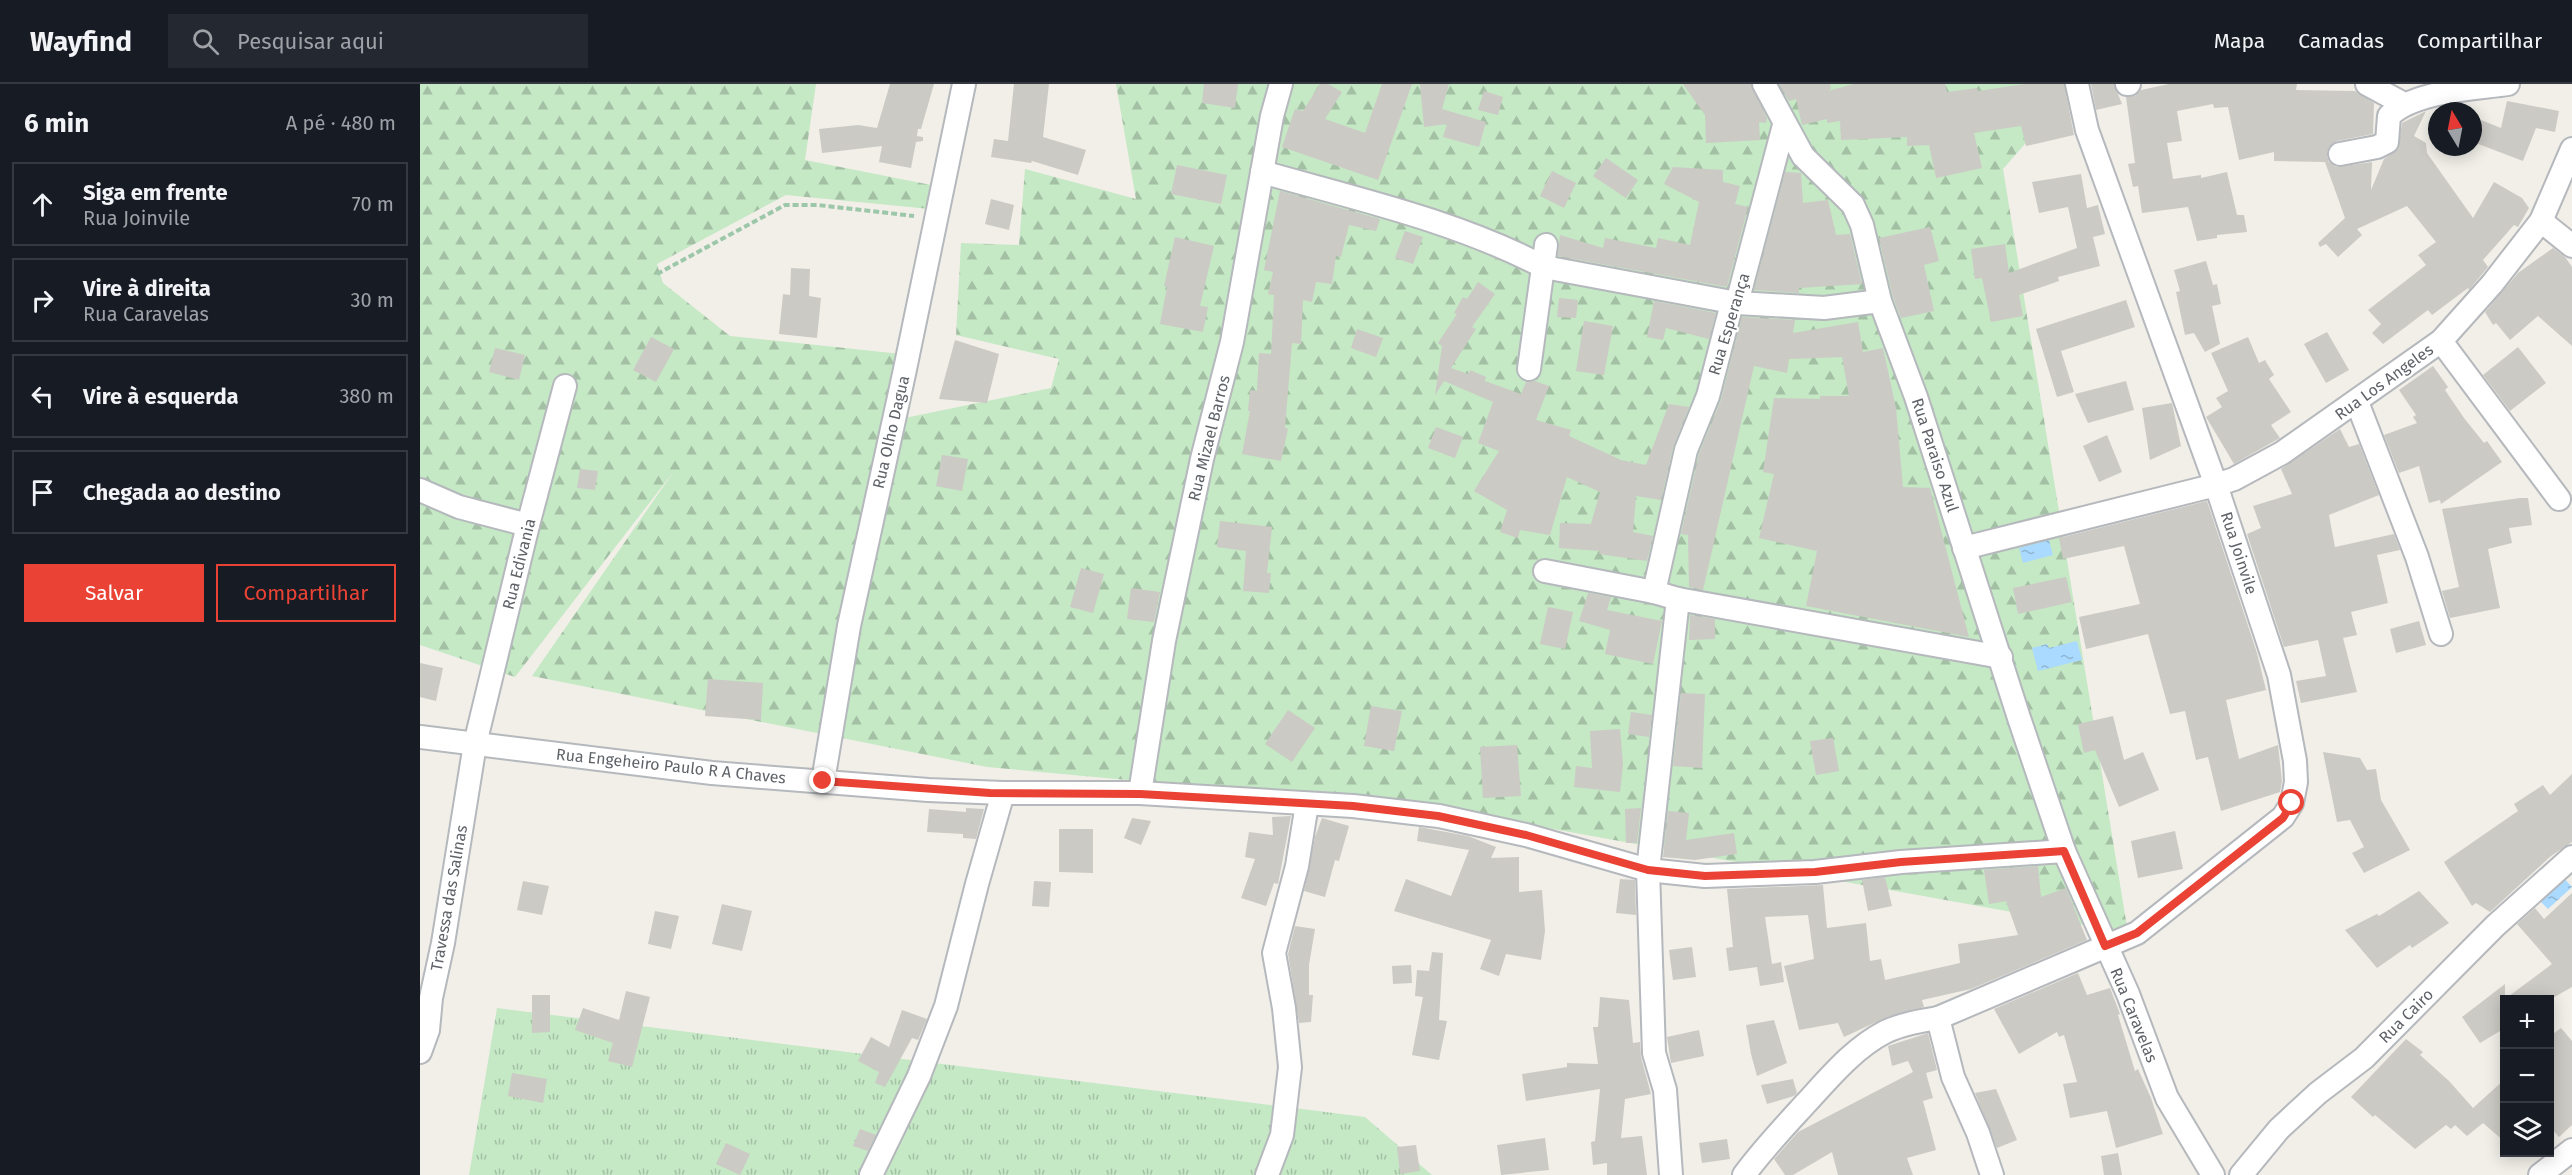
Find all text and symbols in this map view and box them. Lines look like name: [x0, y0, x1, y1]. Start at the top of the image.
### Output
search box: [168, 14, 588, 68]
text: Wayfind: [30, 25, 132, 58]
icon: search: [189, 25, 222, 58]
text: Pesquisar aqui: [237, 28, 384, 55]
text: Mapa: [2214, 28, 2265, 54]
text: Camadas: [2298, 28, 2384, 54]
text: Compartilhar: [2417, 28, 2542, 54]
north arrow: [2428, 102, 2482, 156]
text: 6 min: [24, 108, 89, 139]
text: A pé · 480 m: [286, 111, 396, 135]
text: Siga em frente: [83, 179, 228, 206]
icon: ahead: [26, 188, 59, 221]
text: 70 m: [352, 192, 394, 216]
text: Rua Joinvile: [83, 206, 190, 230]
street label: Rua Esperança: [1704, 271, 1755, 378]
text: Vire à direita: [83, 275, 211, 302]
icon: right: [26, 284, 59, 317]
text: 30 m: [350, 288, 394, 312]
text: Rua Caravelas: [83, 302, 209, 326]
street label: Rua Los Angeles: [2331, 340, 2437, 424]
street label: Rua Mizael Barros: [1184, 373, 1234, 503]
street label: Rua Olho Dagua: [869, 374, 913, 490]
icon: left: [26, 380, 59, 413]
text: Vire à esquerda: [83, 383, 239, 410]
text: 380 m: [339, 384, 394, 408]
street label: Rua Paraiso Azul: [1908, 395, 1963, 515]
icon: arrive: [26, 476, 59, 509]
text: Chegada ao destino: [83, 479, 281, 506]
street label: Rua Joinvile: [2217, 509, 2261, 597]
street label: Rua Edivania: [499, 516, 539, 612]
button: Salvar: [24, 564, 204, 622]
button: Compartilhar: [216, 564, 396, 622]
street label: Rua Engeheiro Paulo R A Chaves: [555, 744, 787, 788]
route end: [809, 767, 835, 793]
route start: [2278, 789, 2304, 815]
street label: Travessa das Salinas: [427, 824, 471, 972]
street label: Rua Caravelas: [2106, 965, 2162, 1065]
street label: Rua Cairo: [2375, 985, 2437, 1047]
map controls: [2500, 995, 2554, 1157]
button: +: [2500, 995, 2554, 1049]
button: −: [2500, 1049, 2554, 1103]
button: layers: [2500, 1103, 2554, 1157]

